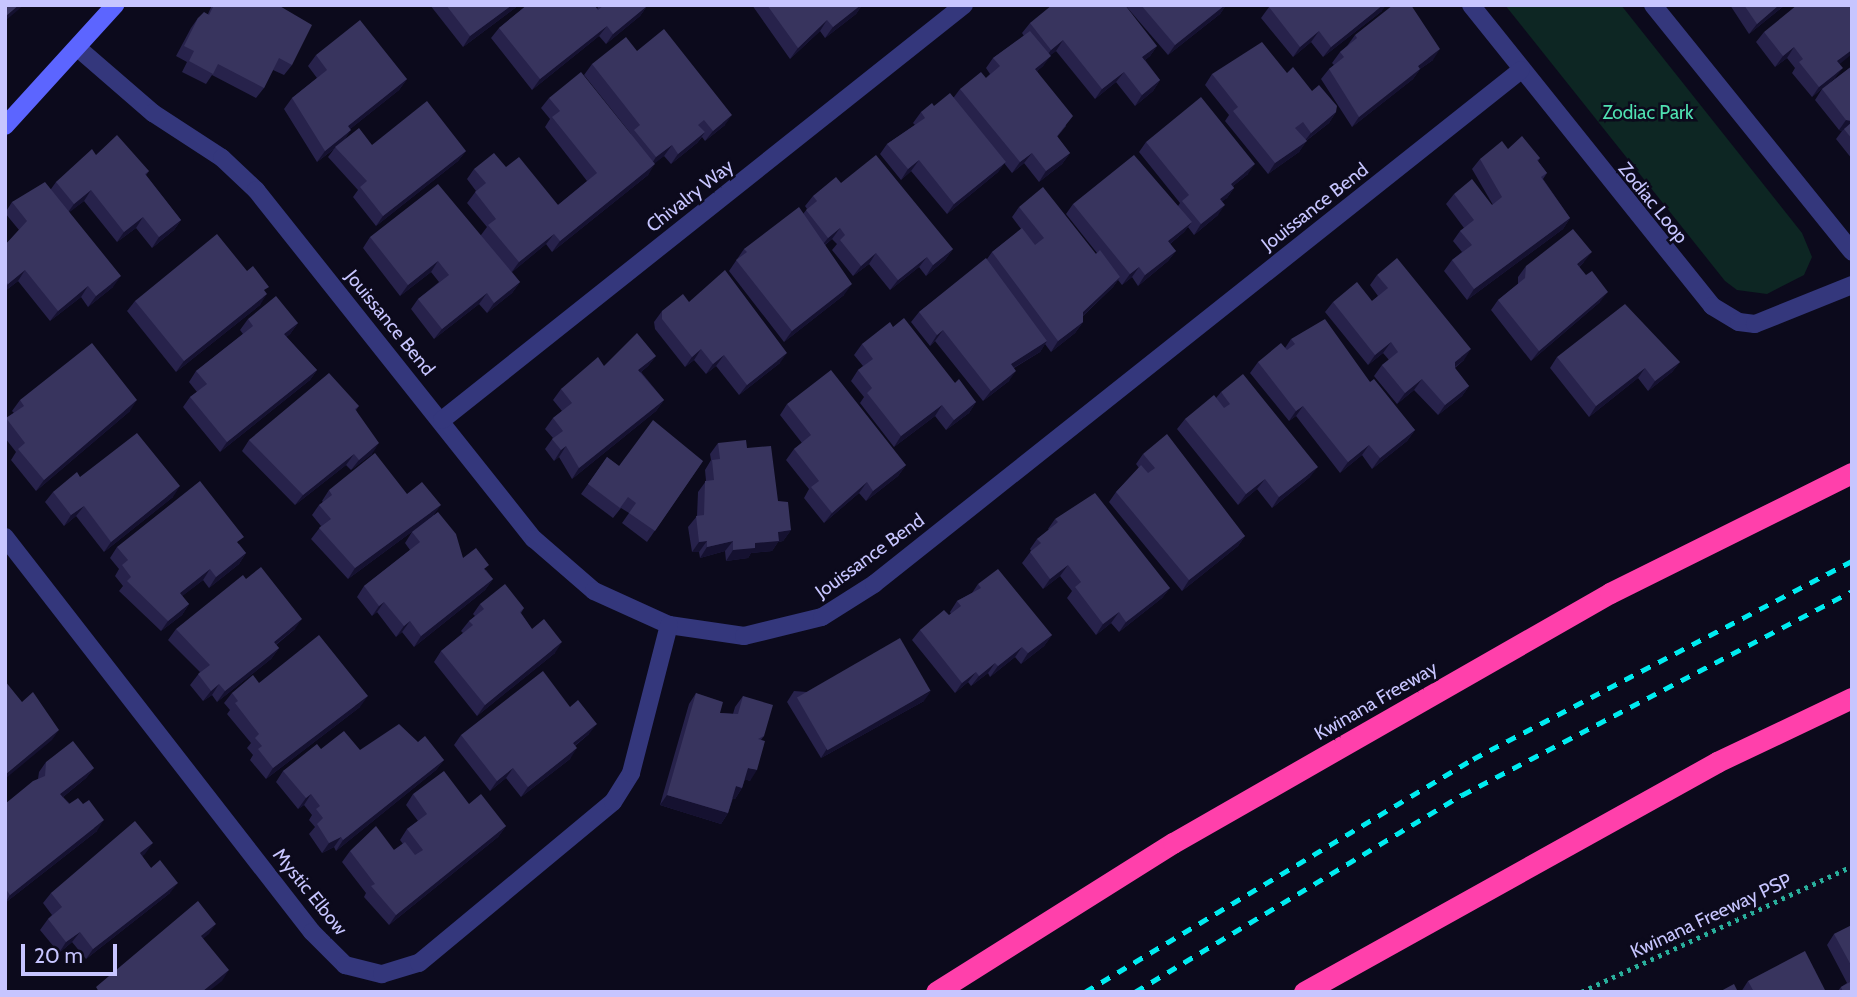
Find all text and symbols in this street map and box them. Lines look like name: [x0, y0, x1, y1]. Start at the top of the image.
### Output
park label: Zodiac Park: [1602, 102, 1694, 124]
street label: Chivalry Way: [642, 155, 738, 237]
street label: Jouissance Bend: [1257, 158, 1373, 256]
street label: Zodiac Loop: [1613, 158, 1693, 248]
street label: Jouissance Bend: [340, 266, 440, 380]
street label: Jouissance Bend: [811, 509, 929, 603]
street label: Kwinana Freeway: [1311, 657, 1441, 745]
street label: Mystic Elbow: [268, 844, 352, 940]
street label: Kwinana Freeway PSP: [1627, 869, 1795, 963]
scale bar: [24, 930, 121, 974]
text: 20 m: [34, 943, 83, 968]

